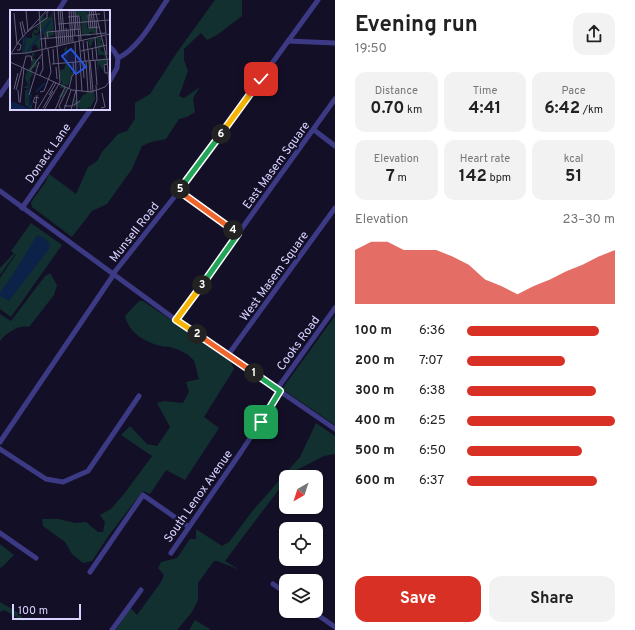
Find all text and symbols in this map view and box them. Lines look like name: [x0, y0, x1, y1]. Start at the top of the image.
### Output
inset map: [10, 10, 110, 110]
text: Evening run: [355, 12, 478, 39]
button: share: [573, 13, 615, 55]
text: 19:50: [355, 41, 387, 57]
pin: [244, 62, 278, 96]
icon: check: [250, 68, 272, 90]
text: Distance: [375, 84, 418, 98]
text: Time: [473, 84, 497, 98]
text: Pace: [562, 84, 586, 98]
text: 0.70: [370, 98, 405, 120]
text: 4:41: [469, 98, 501, 120]
text: 6:42: [544, 98, 580, 120]
text: km: [405, 103, 422, 117]
text: /km: [580, 103, 603, 117]
street label: East Masem Square: [240, 118, 314, 213]
street label: Donack Lane: [22, 120, 75, 187]
pin: 6: [211, 124, 231, 144]
text: 6: [218, 127, 224, 141]
text: Elevation: [374, 152, 419, 166]
text: Heart rate: [460, 152, 510, 166]
text: kcal: [564, 152, 583, 166]
text: 7: [386, 166, 395, 188]
text: 142: [459, 166, 487, 188]
text: 51: [565, 166, 582, 188]
text: m: [395, 171, 407, 185]
text: bpm: [487, 171, 511, 185]
pin: 5: [170, 179, 190, 199]
text: 5: [177, 182, 183, 196]
street label: Munsell Road: [106, 199, 163, 266]
text: Elevation: [355, 212, 408, 228]
text: 23–30 m: [563, 212, 615, 228]
pin: 4: [223, 220, 243, 240]
text: 4: [229, 223, 237, 237]
street label: West Masem Square: [237, 228, 313, 325]
pin: 3: [192, 275, 212, 295]
text: 3: [199, 278, 205, 292]
street label: Cooks Road: [274, 313, 324, 374]
text: 100 m: [355, 323, 392, 339]
text: 6:36: [419, 323, 445, 339]
pin: 2: [187, 324, 207, 344]
text: 2: [194, 327, 200, 341]
text: 200 m: [355, 353, 395, 369]
text: 7:07: [419, 353, 443, 369]
pin: 1: [244, 363, 264, 383]
text: 1: [252, 366, 256, 380]
text: 300 m: [355, 383, 394, 399]
text: 6:38: [419, 383, 445, 399]
pin: [244, 405, 278, 439]
icon: arrive: [250, 411, 272, 433]
text: 400 m: [355, 413, 395, 429]
text: 6:25: [419, 413, 446, 429]
text: 500 m: [355, 443, 395, 459]
text: 6:50: [419, 443, 446, 459]
street label: South Lenox Avenue: [161, 447, 237, 546]
north arrow: [279, 470, 323, 514]
map controls: [279, 470, 323, 618]
text: 600 m: [355, 473, 395, 489]
text: 6:37: [419, 473, 444, 489]
button: locate: [279, 522, 323, 566]
button: layers: [279, 574, 323, 618]
button: Save: [355, 576, 481, 622]
button: Share: [489, 576, 615, 622]
scale bar: [12, 602, 81, 621]
text: 100 m: [18, 604, 48, 618]

